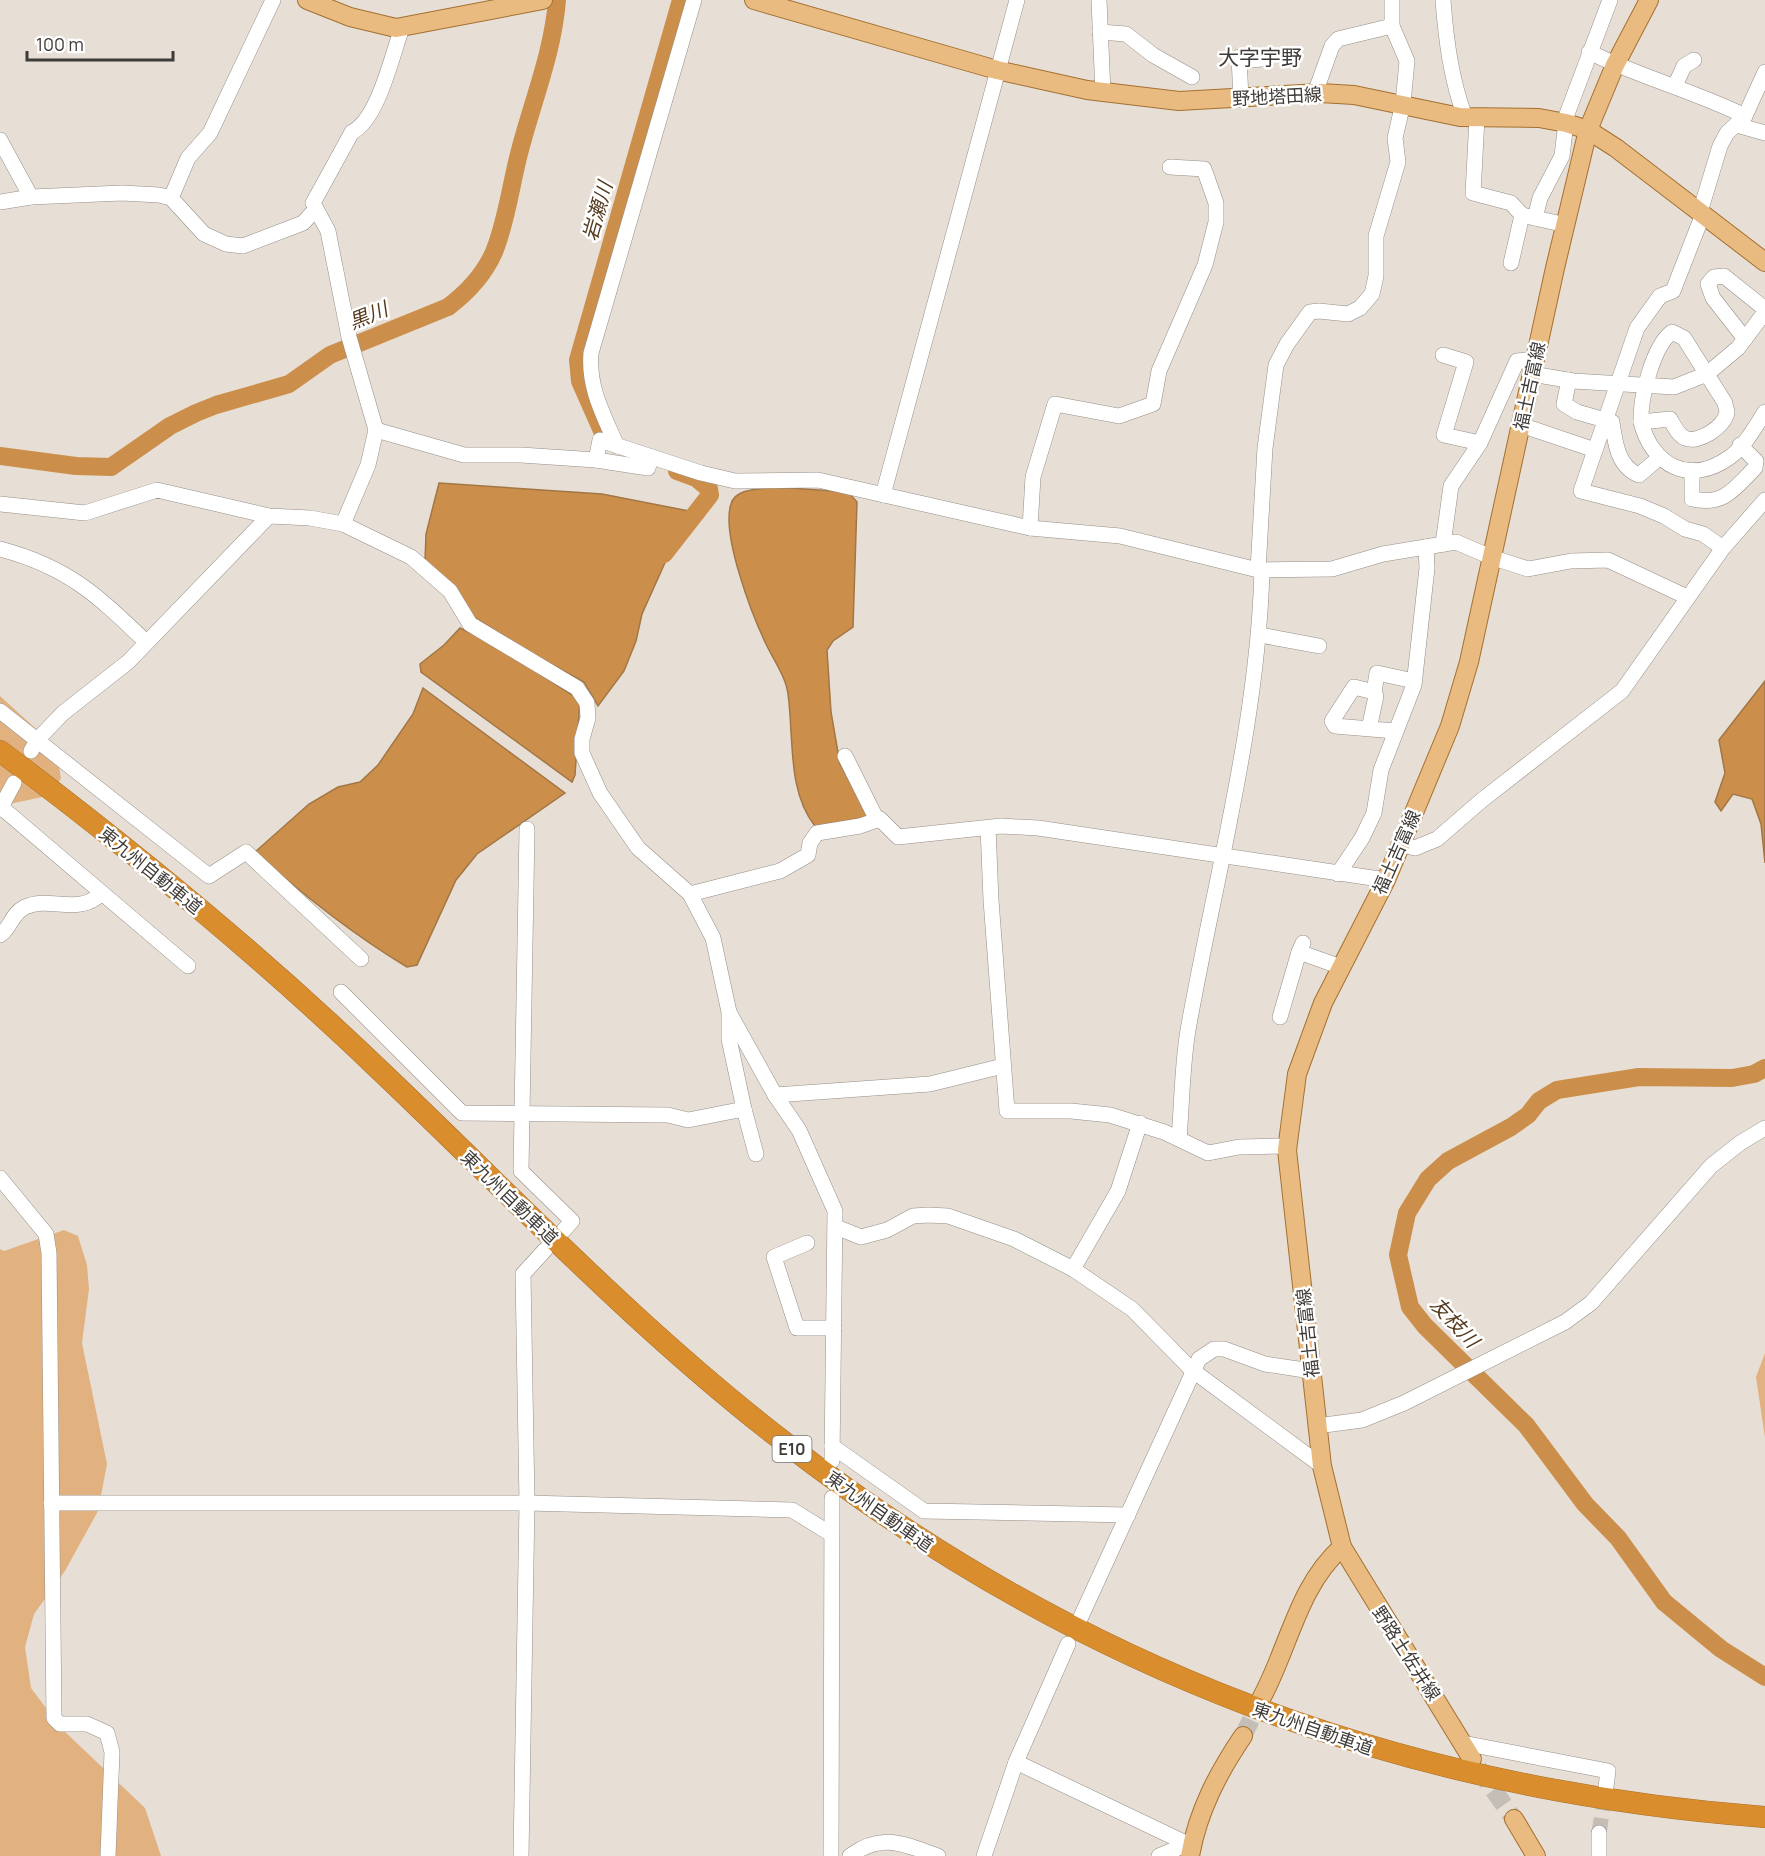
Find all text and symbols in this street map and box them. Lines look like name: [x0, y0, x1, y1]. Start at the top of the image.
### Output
scale bar: [27, 24, 172, 62]
text: 100 m: [36, 32, 84, 56]
district label: 大字宇野: [1218, 43, 1302, 71]
street label: 野地塔田線: [1231, 82, 1323, 110]
water label: 岩瀬川: [576, 177, 619, 244]
water label: 黒川: [344, 294, 393, 335]
street label: 福土吉富線: [1508, 339, 1550, 433]
street label: 福土吉富線: [1367, 806, 1425, 898]
street label: 東九州自動車道: [94, 821, 208, 919]
street label: 東九州自動車道: [456, 1145, 564, 1249]
street label: 福土吉富線: [1290, 1287, 1324, 1379]
water label: 友枝川: [1425, 1291, 1487, 1355]
road number: E10: [772, 1436, 812, 1462]
street label: 東九州自動車道: [822, 1465, 938, 1557]
street label: 野路土佐井線: [1368, 1601, 1446, 1705]
street label: 東九州自動車道: [1250, 1696, 1376, 1760]

